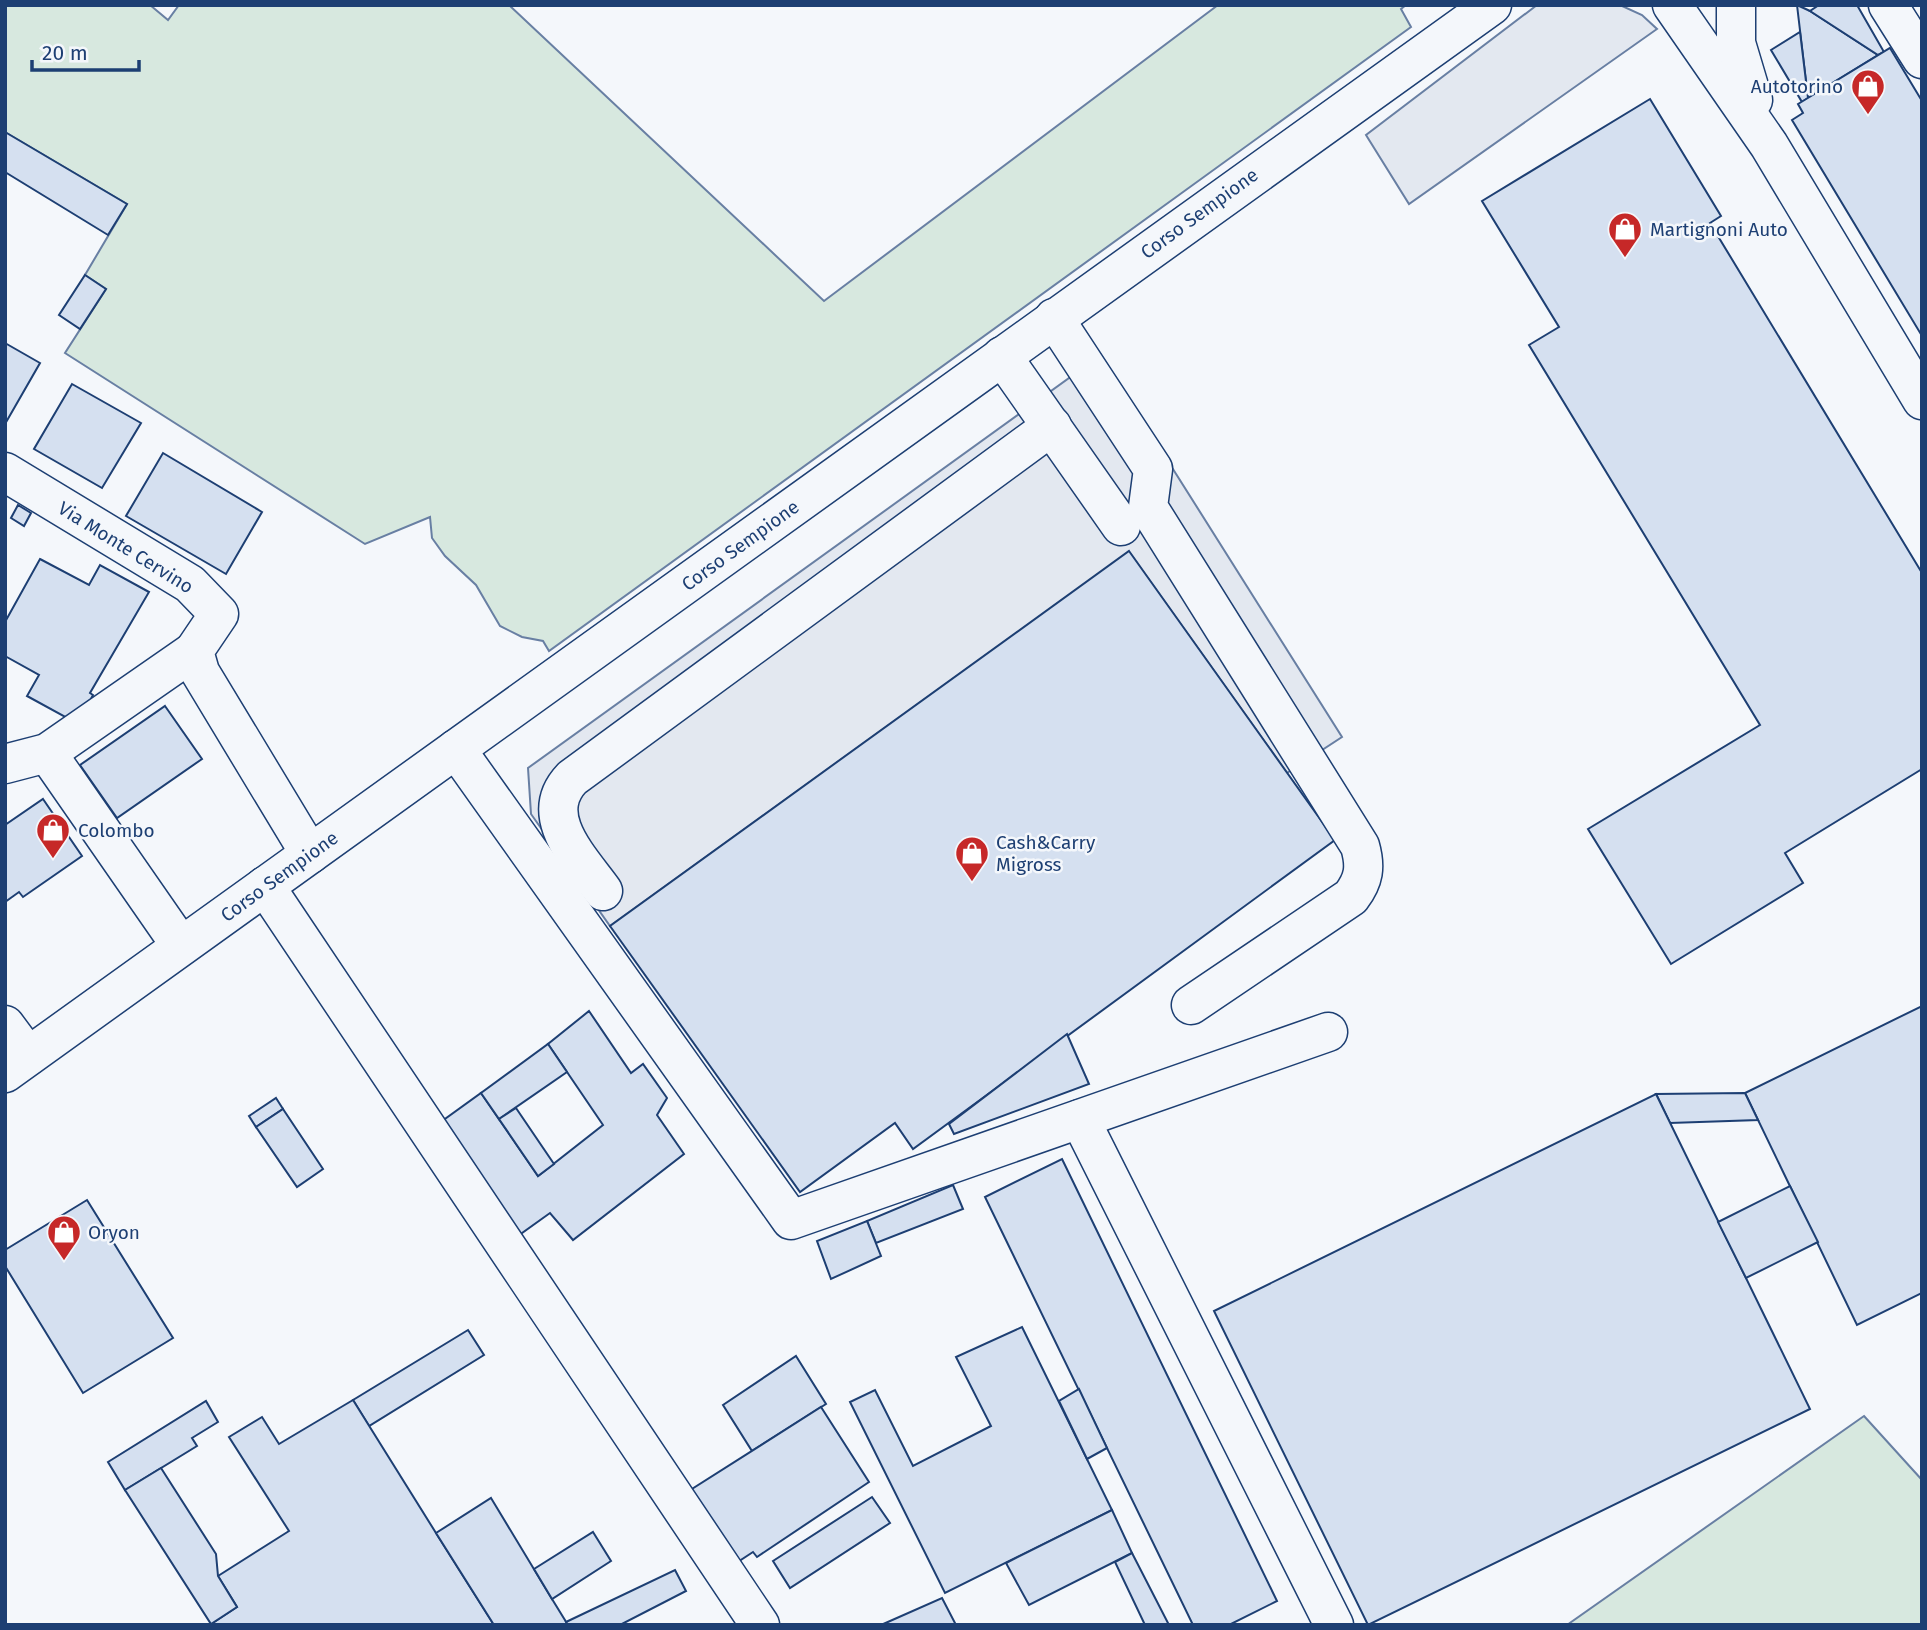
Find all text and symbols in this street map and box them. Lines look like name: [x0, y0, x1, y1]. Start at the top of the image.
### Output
scale bar: [32, 28, 138, 72]
text: 20 m: [42, 40, 88, 66]
shop icon: Autotorino: [1849, 67, 1887, 116]
place label: Autotorino: [1751, 75, 1843, 98]
street label: Corso Sempione: [1136, 163, 1263, 264]
shop icon: Martignoni Auto: [1606, 210, 1644, 259]
place label: Martignoni Auto: [1650, 218, 1788, 241]
street label: Corso Sempione: [677, 495, 804, 596]
street label: Via Monte Cervino: [54, 497, 198, 598]
shop icon: Colombo: [34, 811, 72, 860]
place label: Colombo: [78, 819, 155, 842]
street label: Corso Sempione: [216, 826, 343, 927]
place label: Cash&Carry Migross: [996, 831, 1096, 876]
shop icon: Cash&Carry Migross: [953, 834, 991, 883]
shop icon: Oryon: [45, 1213, 83, 1262]
place label: Oryon: [88, 1221, 140, 1244]

